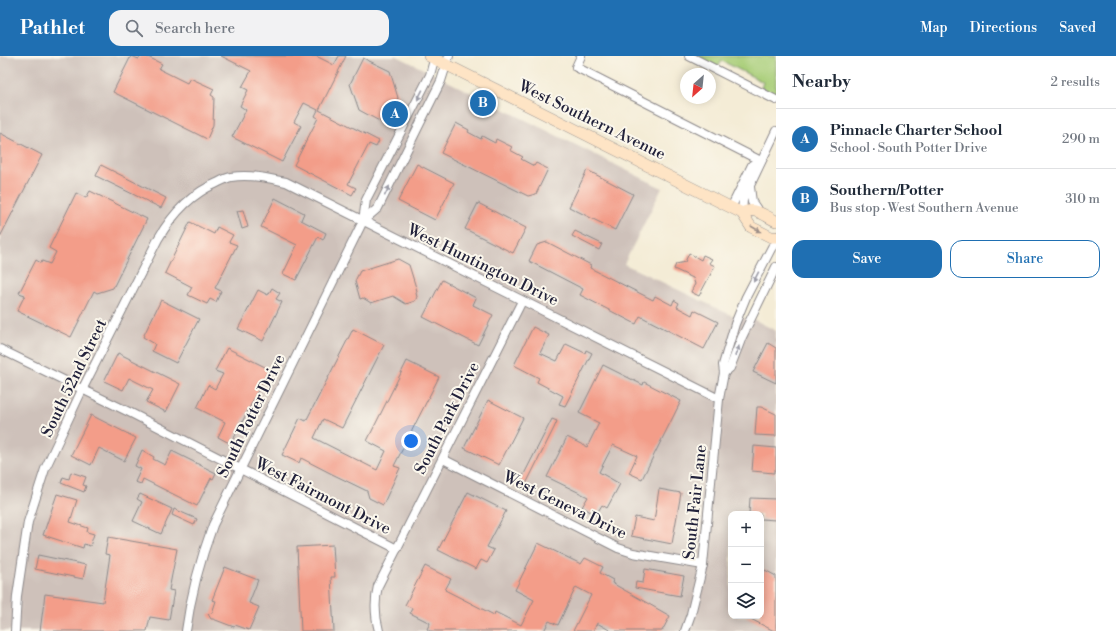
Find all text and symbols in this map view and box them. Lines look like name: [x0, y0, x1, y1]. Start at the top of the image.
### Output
search box: [109, 10, 389, 46]
text: Pathlet: [20, 16, 85, 40]
icon: search: [123, 17, 145, 39]
text: Search here: [155, 19, 235, 38]
text: Map: [920, 19, 948, 37]
text: Directions: [970, 19, 1037, 37]
text: Saved: [1059, 19, 1096, 37]
north arrow: [680, 68, 716, 104]
text: Nearby: [792, 71, 851, 93]
text: 2 results: [1051, 74, 1100, 90]
street label: West Southern Avenue: [514, 75, 669, 164]
pin: B: [470, 88, 496, 118]
one-way arrow: [417, 89, 423, 101]
pin: A: [382, 99, 408, 129]
text: Pinnacle Charter School: [830, 121, 1002, 140]
text: A: [800, 131, 810, 147]
text: 290 m: [1062, 131, 1100, 147]
text: School · South Potter Drive: [830, 140, 987, 156]
text: Southern/Potter: [830, 181, 944, 200]
one-way arrow: [384, 185, 390, 197]
text: B: [800, 191, 810, 207]
text: 310 m: [1065, 191, 1100, 207]
text: Bus stop · West Southern Avenue: [830, 200, 1018, 216]
street label: West Huntington Drive: [403, 219, 562, 310]
one-way arrow: [750, 226, 762, 233]
button: Save: [792, 240, 942, 278]
button: Share: [950, 240, 1100, 278]
one-way arrow: [753, 271, 760, 283]
street label: South 52nd Street: [37, 315, 111, 440]
one-way arrow: [734, 344, 740, 356]
street label: South Potter Drive: [212, 351, 290, 481]
street label: South Park Drive: [410, 359, 484, 477]
your location: [401, 431, 421, 451]
street label: South Fair Lane: [679, 444, 711, 560]
street label: West Fairmont Drive: [251, 453, 394, 539]
street label: West Geneva Drive: [499, 466, 630, 544]
map controls: [728, 511, 764, 619]
button: +: [728, 511, 764, 547]
button: −: [728, 547, 764, 583]
button: layers: [728, 583, 764, 619]

